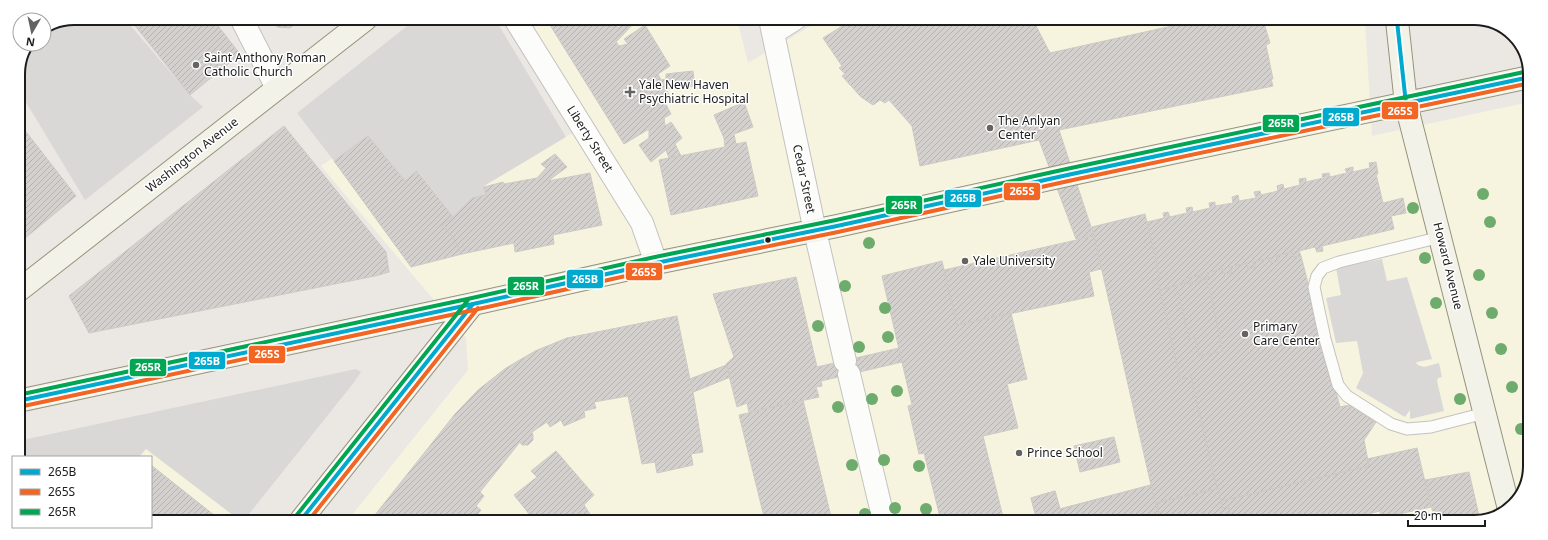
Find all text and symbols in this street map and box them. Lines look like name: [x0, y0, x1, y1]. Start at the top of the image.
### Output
north arrow: [12, 12, 52, 52]
text: N: [25, 34, 36, 50]
place label: Saint Anthony Roman Catholic Church: [204, 49, 326, 80]
marker: Saint Anthony Roman Catholic Church: [191, 60, 201, 70]
place label: Yale New Haven Psychiatric Hospital: [639, 76, 749, 107]
marker: Yale New Haven Psychiatric Hospital: [624, 86, 636, 98]
line badge: 265S: [1381, 101, 1419, 120]
street label: Liberty Street: [563, 102, 618, 176]
text: 265S: [1388, 103, 1412, 118]
line badge: 265B: [1322, 107, 1360, 127]
text: 265B: [1328, 109, 1354, 124]
place label: The Anlyan Center: [998, 112, 1060, 143]
street label: Washington Avenue: [142, 113, 242, 196]
line badge: 265R: [1262, 114, 1300, 133]
text: 265R: [1268, 115, 1295, 130]
marker: The Anlyan Center: [985, 123, 995, 133]
street label: Cedar Street: [789, 143, 820, 216]
line badge: 265S: [1003, 182, 1041, 201]
text: 265S: [1010, 183, 1034, 198]
line badge: 265B: [944, 189, 982, 208]
text: 265B: [950, 190, 976, 205]
line badge: 265R: [885, 195, 923, 215]
text: 265R: [891, 197, 918, 212]
street label: Howard Avenue: [1429, 220, 1468, 312]
unlabelled marker: [763, 235, 773, 245]
place label: Yale University: [973, 252, 1056, 269]
marker: Yale University: [960, 256, 970, 266]
line badge: 265S: [625, 262, 663, 281]
text: 265S: [632, 264, 656, 279]
line badge: 265B: [566, 269, 604, 289]
text: 265B: [572, 271, 598, 286]
line badge: 265R: [507, 276, 545, 296]
text: 265R: [513, 278, 540, 293]
place label: Primary Care Center: [1253, 318, 1320, 349]
marker: Primary Care Center: [1240, 329, 1250, 339]
line badge: 265S: [248, 345, 286, 364]
text: 265S: [255, 346, 279, 361]
line badge: 265B: [188, 351, 226, 370]
text: 265B: [194, 353, 220, 368]
line badge: 265R: [129, 358, 167, 377]
text: 265R: [135, 359, 162, 374]
place label: Prince School: [1027, 444, 1103, 461]
marker: Prince School: [1014, 448, 1024, 458]
legend: [12, 456, 152, 528]
text: 265B: [48, 463, 77, 480]
text: 265S: [48, 483, 76, 500]
scale bar: [1408, 502, 1485, 528]
text: 265R: [48, 503, 77, 520]
text: 20 m: [1414, 507, 1442, 524]

